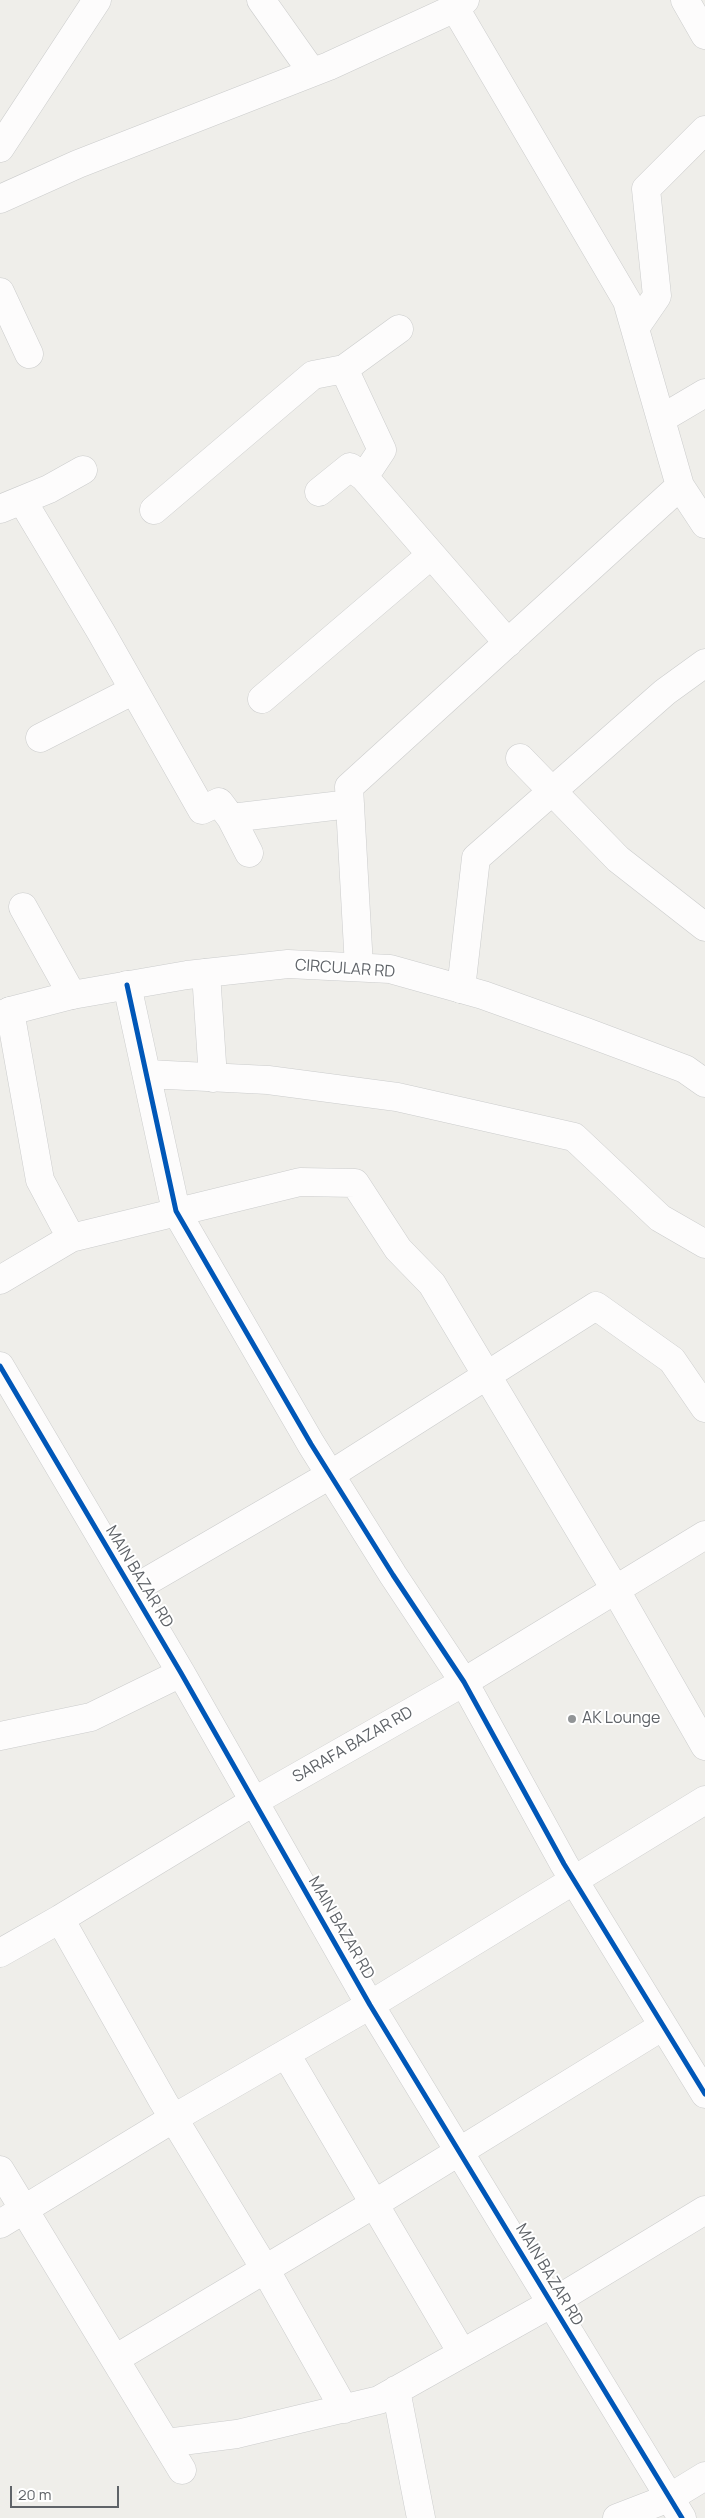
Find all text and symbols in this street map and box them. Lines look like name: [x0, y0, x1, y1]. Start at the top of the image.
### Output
street label: CIRCULAR RD: [294, 956, 396, 982]
street label: MAIN BAZAR RD: [101, 1523, 177, 1631]
street label: SARAFA BAZAR RD: [290, 1703, 416, 1787]
place label: AK Lounge: [582, 1709, 660, 1729]
marker: AK Lounge: [566, 1713, 578, 1725]
street label: MAIN BAZAR RD: [304, 1873, 378, 1983]
street label: MAIN BAZAR RD: [511, 2221, 587, 2329]
scale bar: [12, 2476, 121, 2508]
text: 20 m: [18, 2484, 51, 2505]

